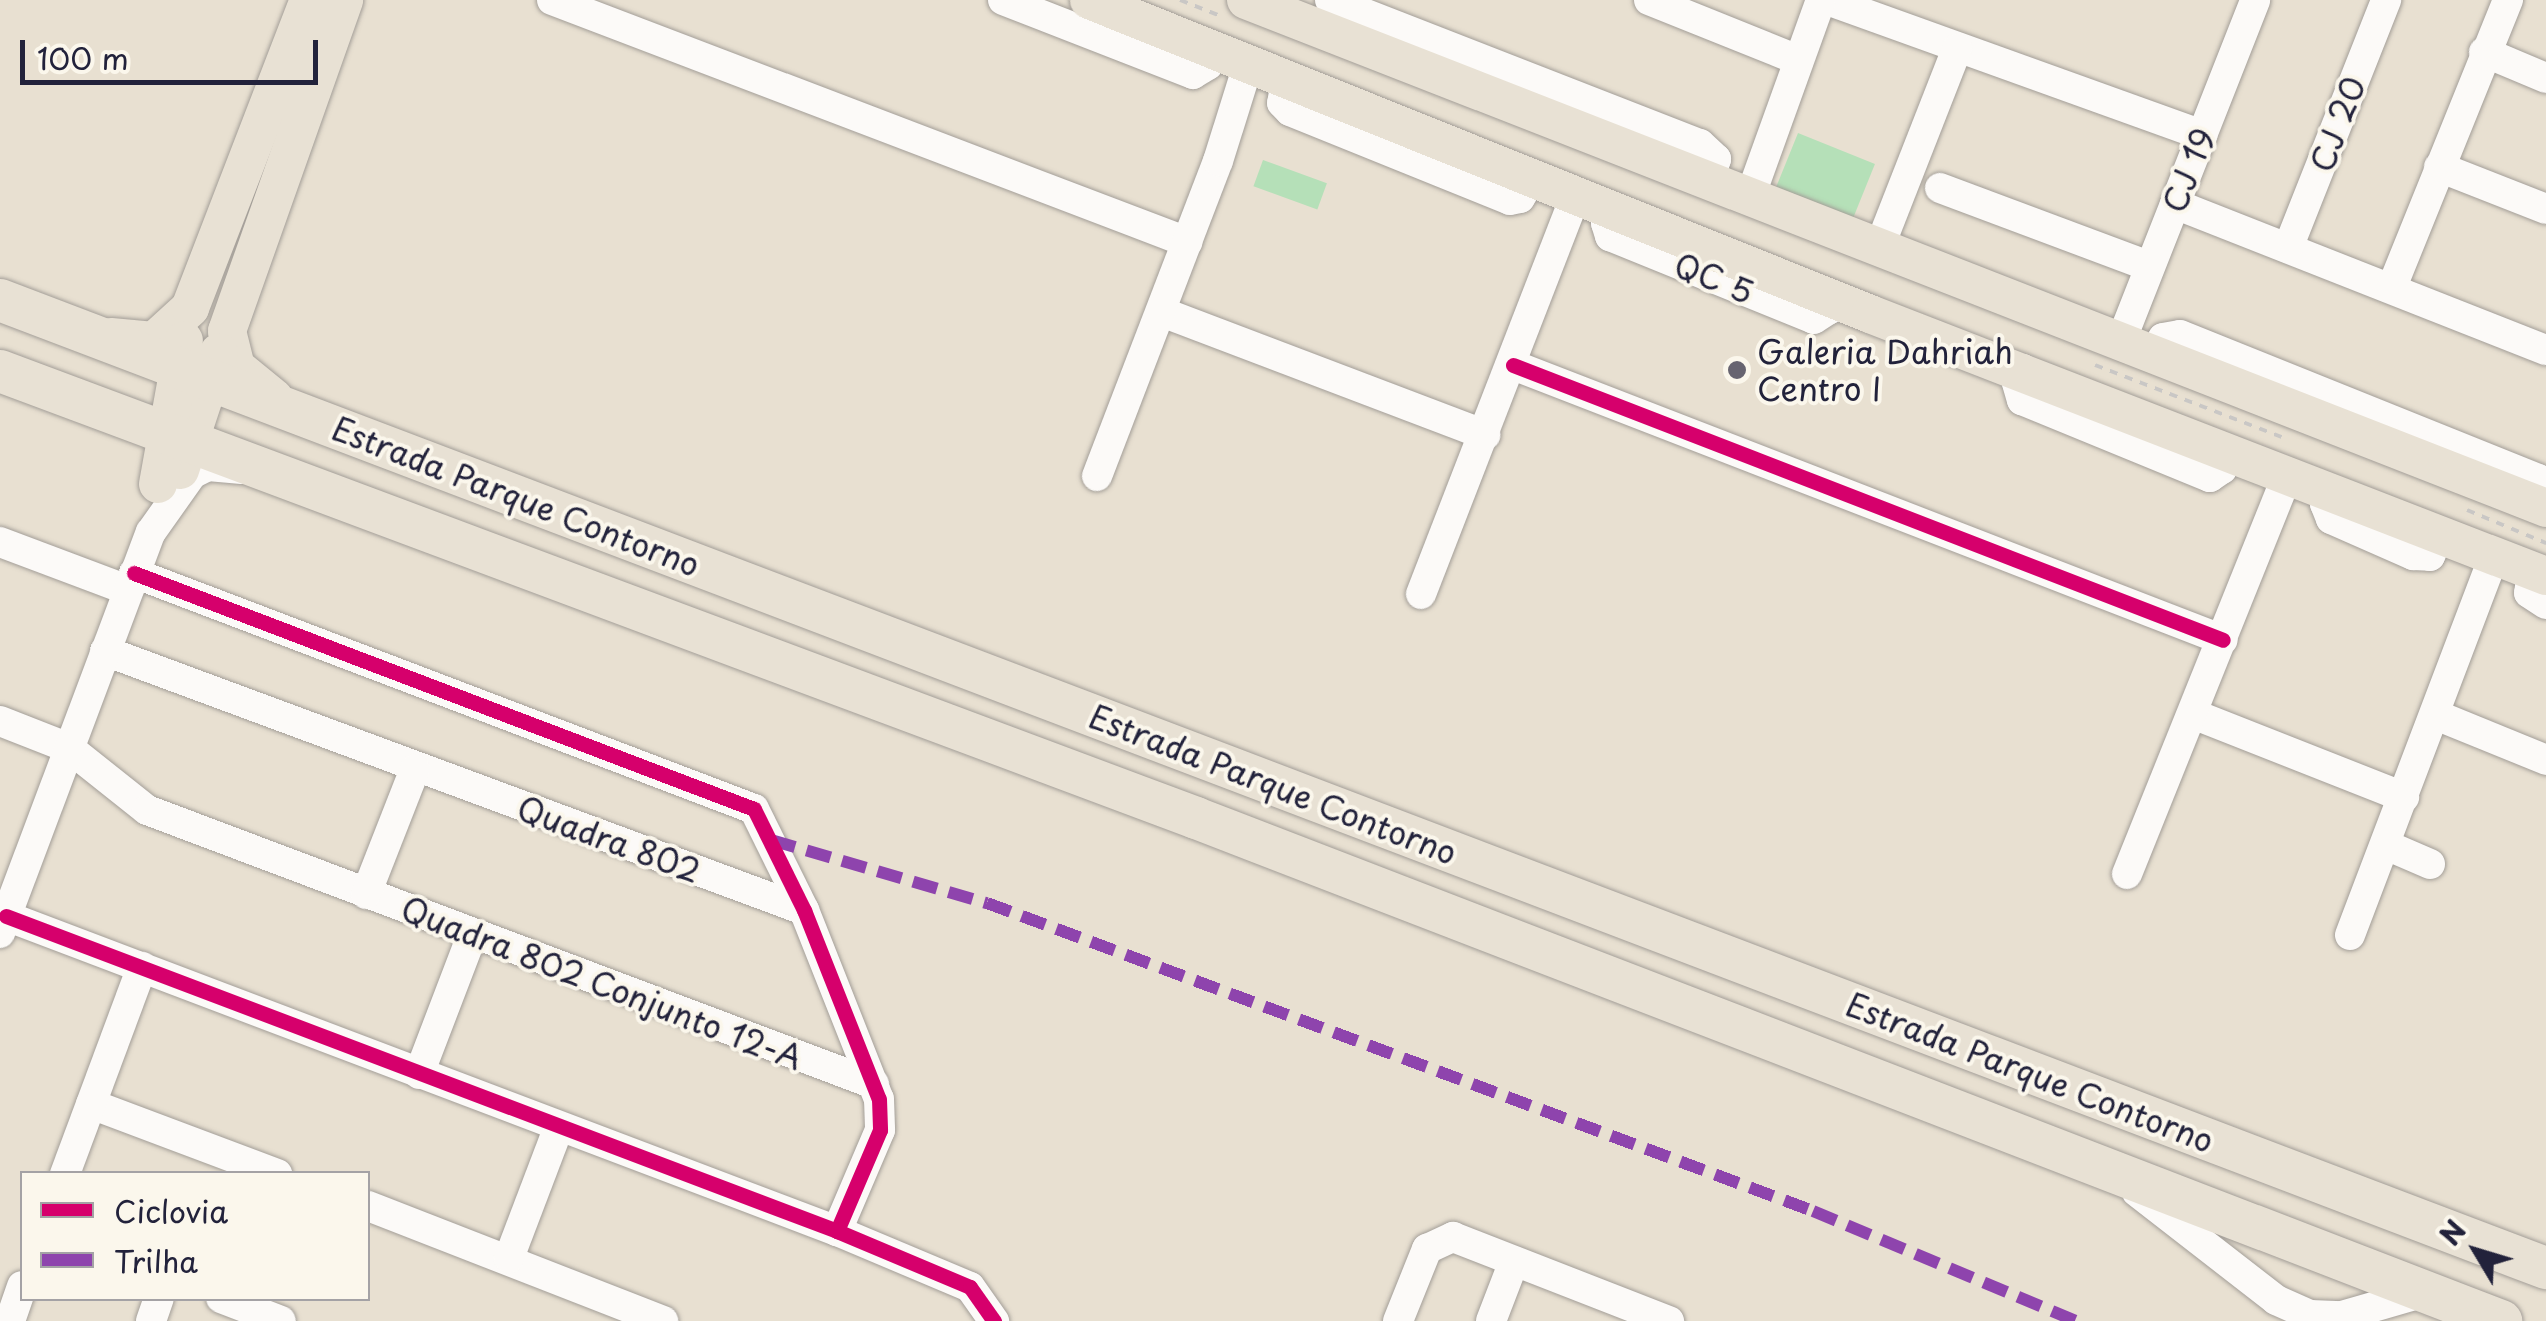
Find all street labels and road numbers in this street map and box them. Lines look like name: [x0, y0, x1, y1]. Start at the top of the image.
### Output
street label: CJ 20: [2301, 71, 2373, 177]
street label: CJ 19: [2154, 122, 2222, 218]
street label: QC 5: [1669, 245, 1759, 311]
street label: Estrada Parque Contorno: [327, 408, 705, 584]
street label: Estrada Parque Contorno: [1084, 696, 1462, 872]
street label: Quadra 802: [512, 788, 706, 890]
street label: Quadra 802 Conjunto 12-A: [394, 888, 810, 1078]
street label: Estrada Parque Contorno: [1841, 984, 2219, 1160]

